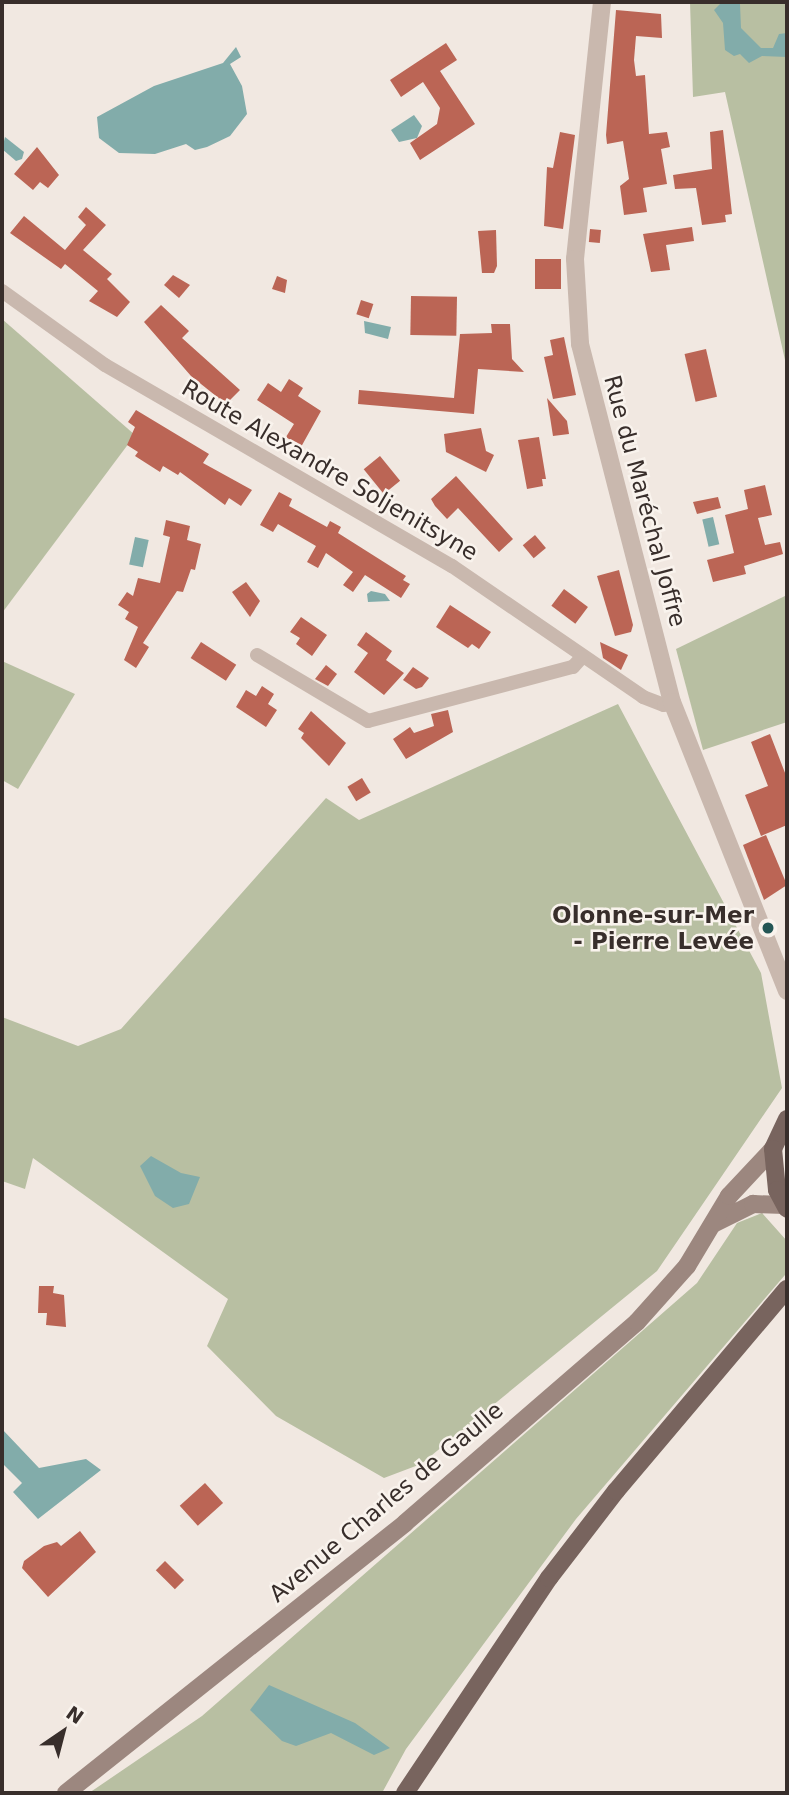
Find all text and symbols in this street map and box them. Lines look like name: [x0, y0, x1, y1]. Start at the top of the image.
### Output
street label: Rue du Maréchal Joffre: [598, 372, 692, 630]
street label: Route Alexandre Soljenitsyne: [177, 374, 483, 566]
place label: Olonne-sur-Mer - Pierre Levée: [552, 901, 754, 955]
marker: Olonne-sur-Mer - Pierre Levée: [760, 920, 776, 936]
street label: Avenue Charles de Gaulle: [264, 1396, 508, 1608]
north arrow: [28, 1697, 98, 1767]
text: N: [62, 1701, 88, 1728]

